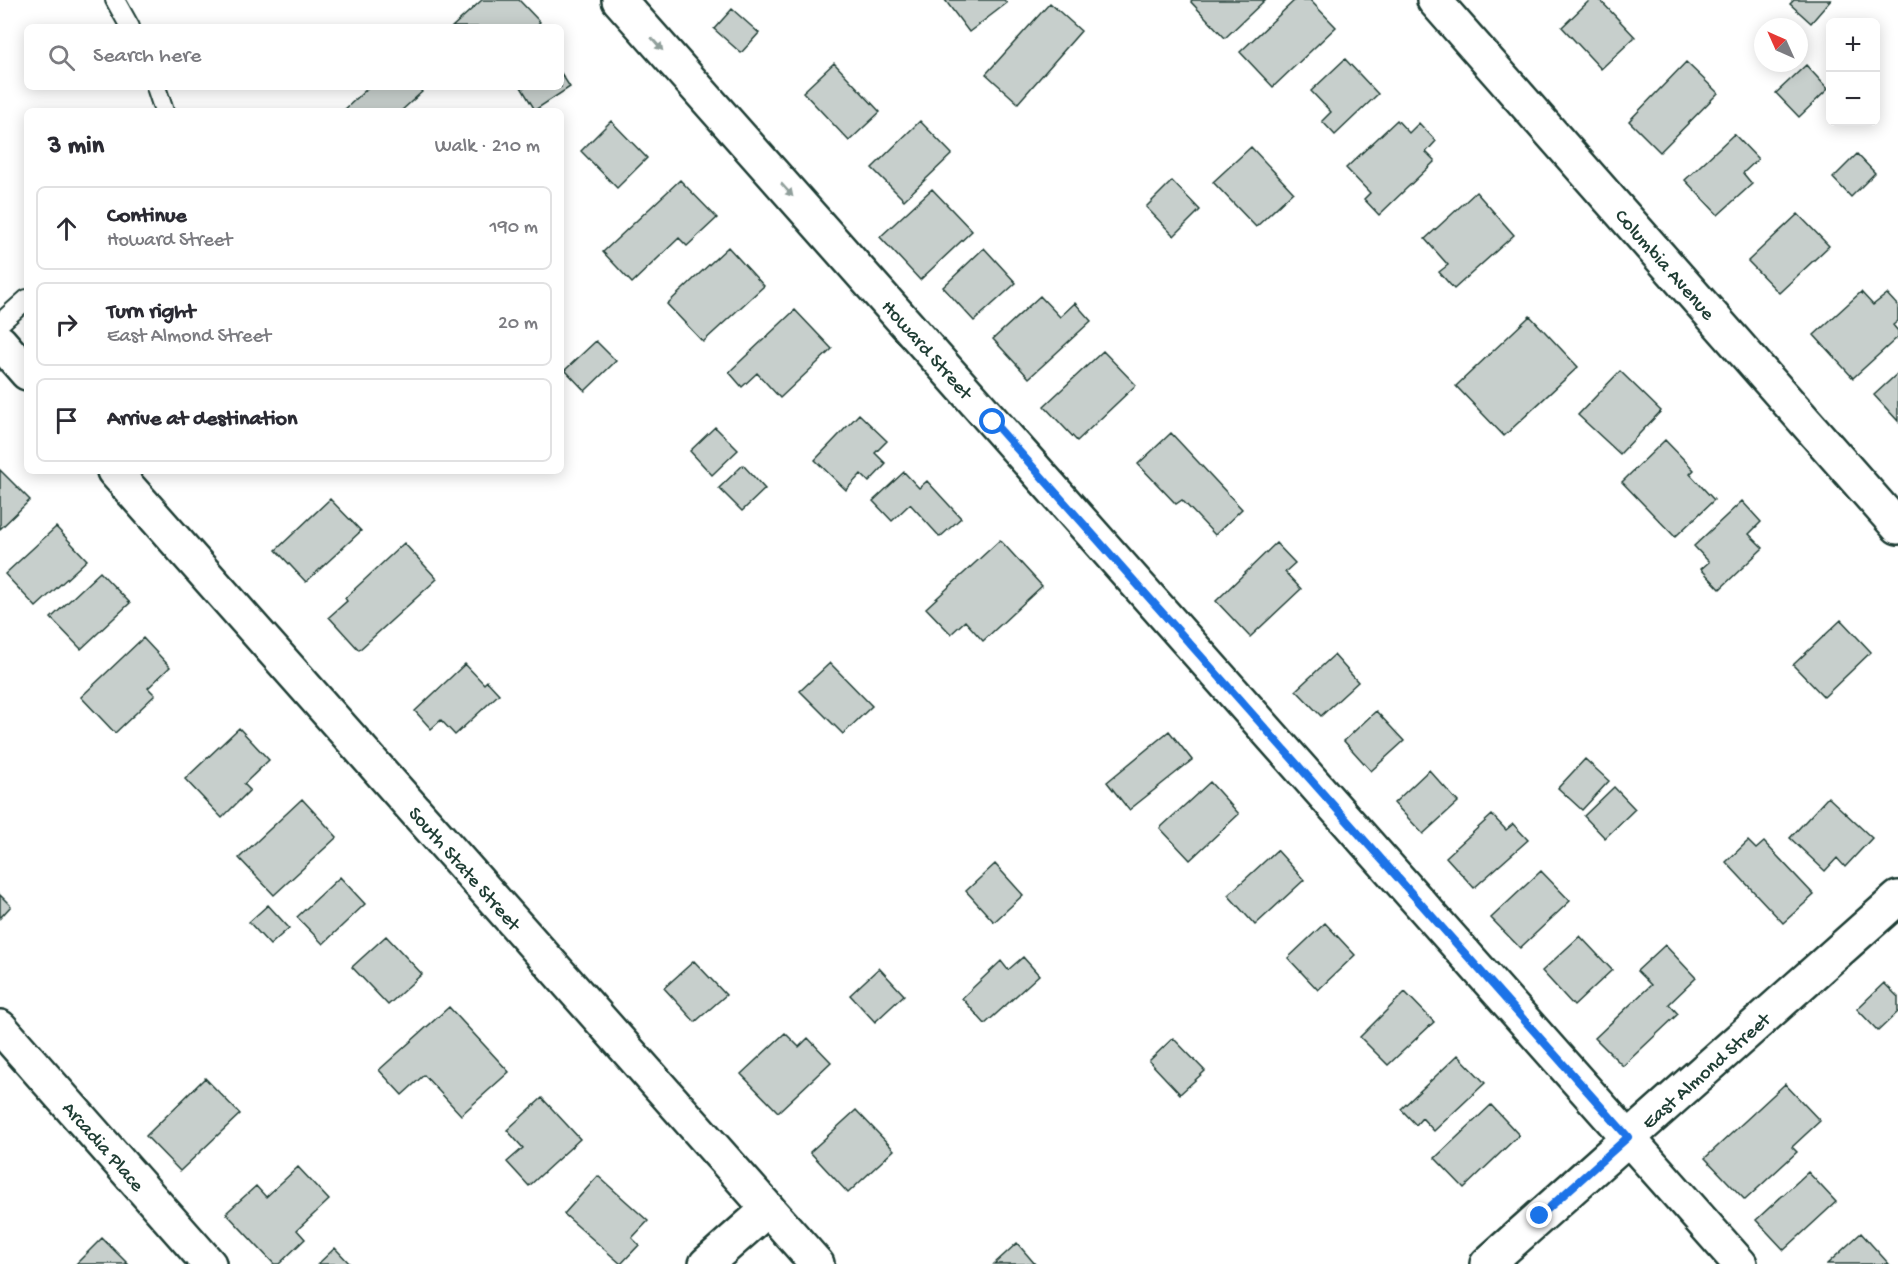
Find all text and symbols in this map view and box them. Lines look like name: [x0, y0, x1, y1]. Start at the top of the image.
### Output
north arrow: [1754, 18, 1808, 72]
map controls: [1826, 18, 1880, 126]
button: +: [1826, 18, 1880, 72]
search box: [24, 24, 564, 90]
one-way arrow: [650, 36, 663, 51]
icon: search: [45, 41, 78, 74]
text: Search here: [93, 44, 201, 70]
button: −: [1826, 72, 1880, 126]
text: 3 min: [48, 132, 104, 163]
text: Walk · 210 m: [435, 136, 540, 159]
one-way arrow: [780, 182, 793, 197]
text: Continue: [107, 204, 187, 230]
street label: Columbia Avenue: [1608, 206, 1719, 326]
icon: ahead: [50, 212, 83, 245]
text: 190 m: [490, 217, 538, 240]
text: Howard Street: [107, 230, 232, 253]
street label: Howard Street: [875, 296, 977, 407]
text: Turn right: [107, 300, 195, 326]
icon: right: [50, 308, 83, 341]
text: 20 m: [498, 313, 538, 336]
text: East Almond Street: [107, 326, 271, 349]
icon: arrive: [50, 404, 83, 437]
text: Arrive at destination: [107, 407, 297, 433]
route start: [979, 408, 1005, 434]
street label: South State Street: [402, 803, 525, 938]
street label: East Almond Street: [1638, 1008, 1778, 1136]
street label: Arcadia Place: [56, 1098, 148, 1198]
route end: [1526, 1202, 1552, 1228]

